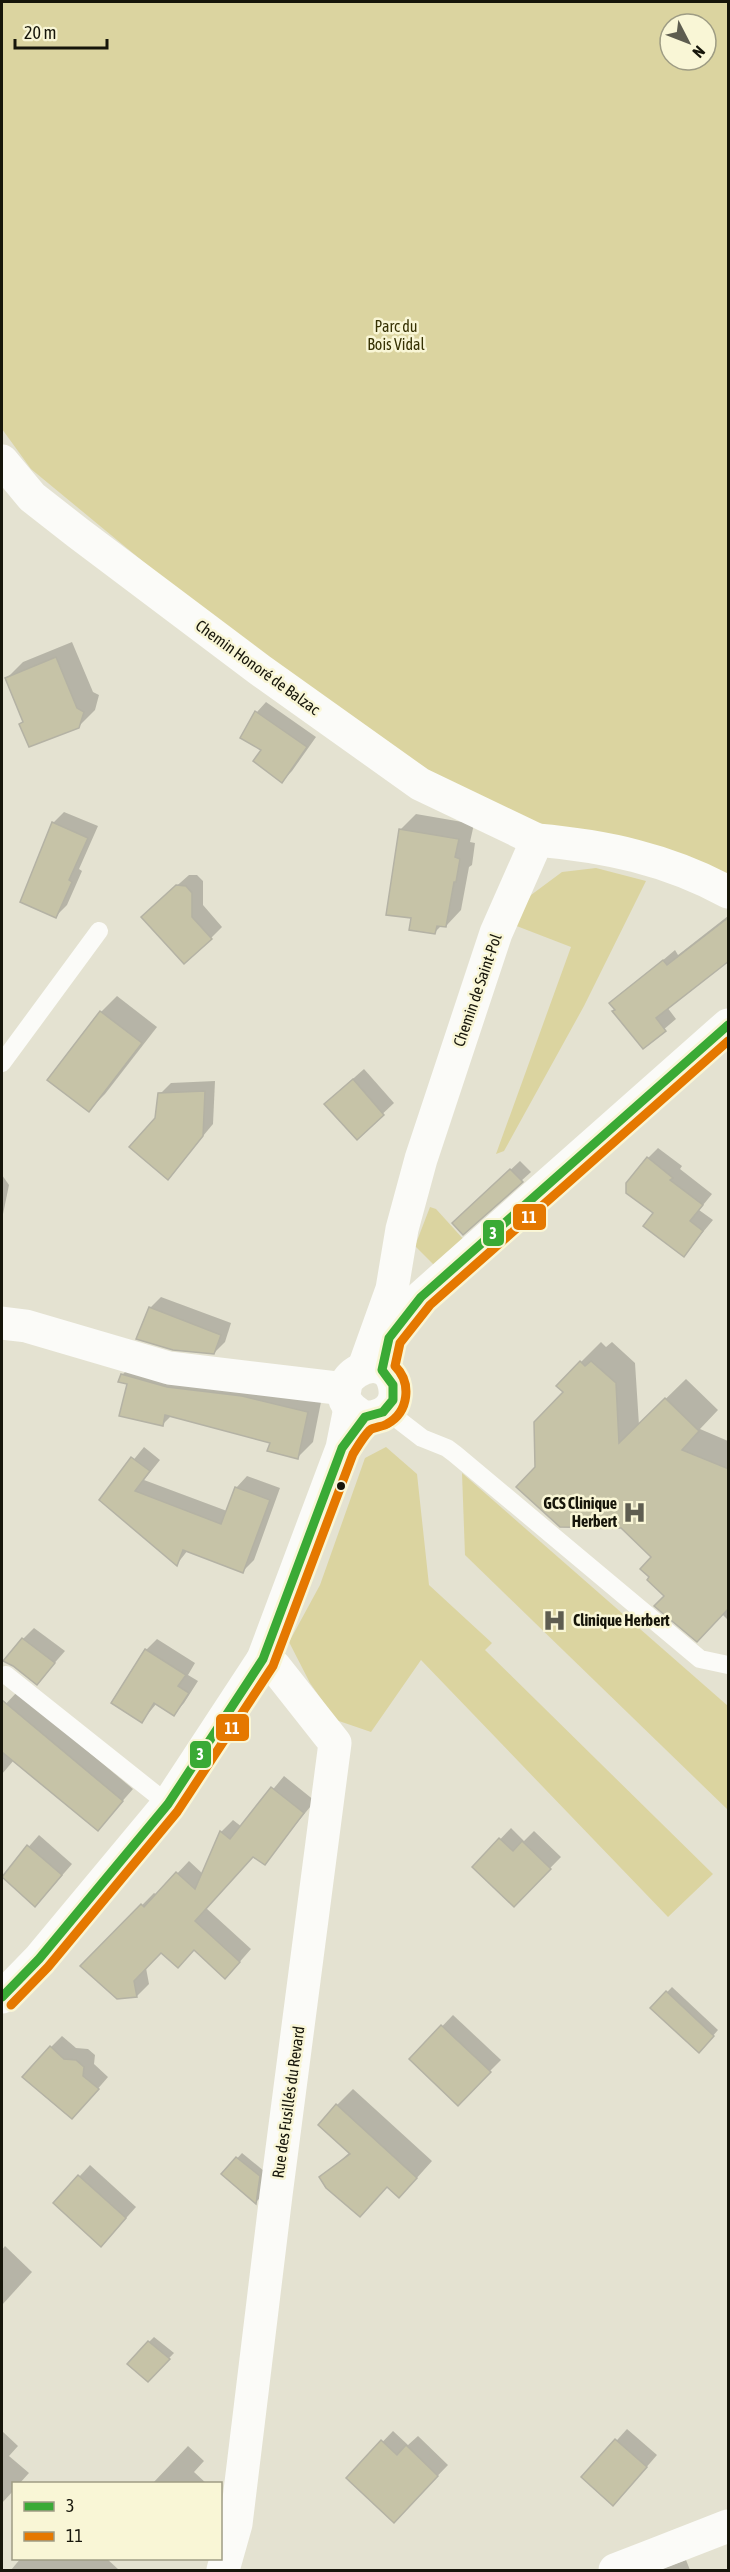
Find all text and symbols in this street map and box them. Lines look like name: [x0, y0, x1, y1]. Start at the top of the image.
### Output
scale bar: [15, 12, 106, 50]
north arrow: [658, 12, 718, 72]
text: 20 m: [24, 22, 56, 43]
text: N: [689, 43, 709, 62]
park label: Parc du Bois Vidal: [367, 317, 425, 353]
street label: Chemin Honoré de Balzac: [192, 616, 324, 718]
street label: Chemin de Saint-Pol: [449, 931, 505, 1049]
line badge: 11: [512, 1203, 547, 1231]
text: 11: [521, 1208, 537, 1226]
line badge: 3: [482, 1219, 505, 1247]
text: 3: [489, 1224, 497, 1242]
unlabelled marker: [335, 1480, 347, 1492]
place label: GCS Clinique Herbert: [543, 1494, 617, 1530]
hospital icon: GCS Clinique Herbert: [622, 1499, 648, 1525]
hospital icon: Clinique Herbert: [542, 1607, 568, 1633]
place label: Clinique Herbert: [573, 1611, 670, 1629]
line badge: 11: [215, 1713, 250, 1742]
text: 11: [224, 1719, 240, 1737]
line badge: 3: [189, 1740, 212, 1769]
text: 3: [196, 1745, 204, 1763]
street label: Rue des Fusillés du Revard: [268, 2025, 308, 2179]
legend: [12, 2482, 222, 2560]
text: 3: [66, 2495, 74, 2516]
text: 11: [66, 2525, 83, 2546]

